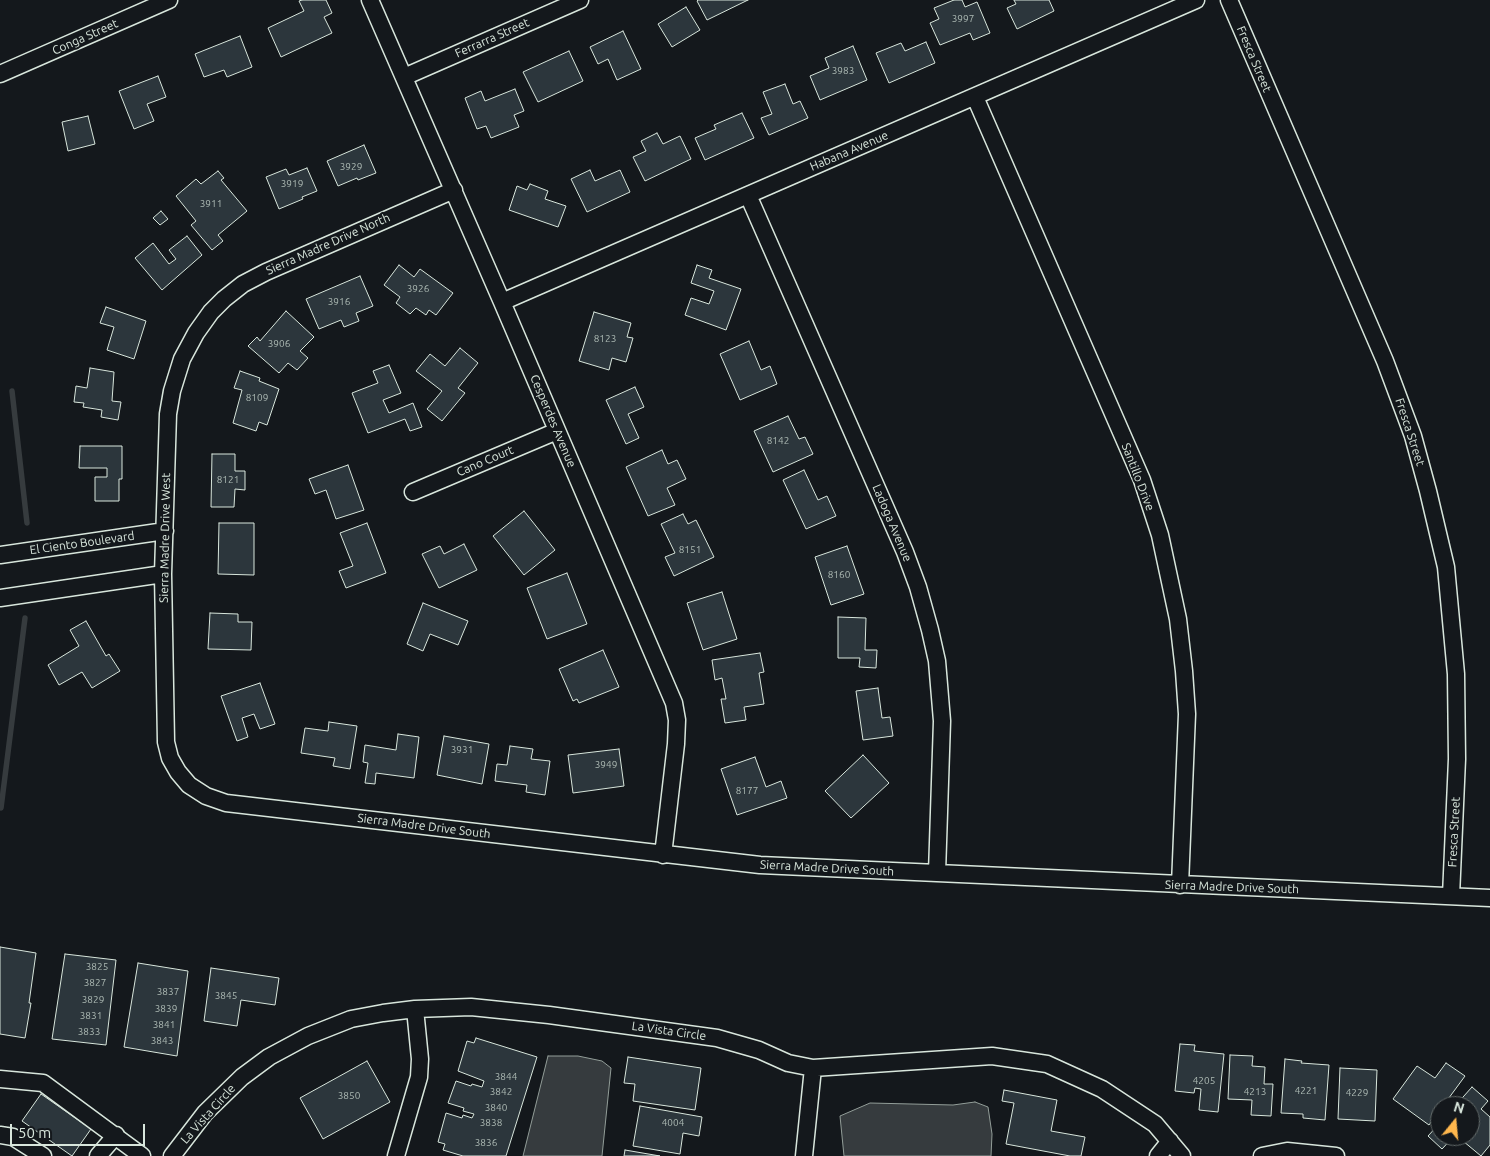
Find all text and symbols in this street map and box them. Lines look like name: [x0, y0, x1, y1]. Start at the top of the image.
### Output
house number: 3997: [952, 13, 974, 25]
street label: Ferrarra Street: [453, 15, 531, 61]
street label: Conga Street: [50, 16, 120, 58]
street label: Fresca Street: [1234, 24, 1274, 94]
house number: 3983: [832, 65, 854, 77]
street label: Habana Avenue: [808, 128, 890, 174]
house number: 3929: [340, 161, 362, 173]
house number: 3919: [281, 178, 303, 190]
house number: 3911: [200, 198, 222, 210]
street label: Sierra Madre Drive North: [264, 210, 392, 278]
house number: 3926: [407, 283, 429, 295]
house number: 3916: [328, 296, 350, 308]
house number: 8123: [594, 333, 616, 345]
house number: 3906: [268, 338, 290, 350]
street label: Cesperdes Avenue: [527, 372, 579, 470]
house number: 8109: [246, 392, 268, 404]
street label: Fresca Street: [1392, 396, 1428, 468]
house number: 8142: [767, 435, 789, 447]
street label: Santillo Drive: [1118, 441, 1158, 513]
street label: Cano Court: [454, 443, 516, 479]
street label: Sierra Madre Drive West: [157, 473, 173, 603]
house number: 8121: [217, 474, 239, 486]
street label: Ladoga Avenue: [869, 482, 915, 564]
street label: El Ciento Boulevard: [29, 529, 135, 557]
house number: 8151: [679, 544, 701, 556]
house number: 8160: [828, 569, 850, 581]
house number: 3931: [451, 744, 473, 756]
house number: 3949: [595, 759, 617, 771]
house number: 8177: [736, 785, 758, 797]
street label: Fresca Street: [1445, 796, 1463, 868]
street label: Sierra Madre Drive South: [357, 811, 491, 841]
street label: Sierra Madre Drive South: [760, 857, 894, 879]
street label: Sierra Madre Drive South: [1165, 877, 1299, 897]
house number: 3825: [86, 961, 108, 973]
house number: 3827: [84, 977, 106, 989]
house number: 3837: [157, 986, 179, 998]
house number: 3845: [215, 990, 237, 1002]
house number: 3829: [82, 994, 104, 1006]
house number: 3839: [155, 1003, 177, 1015]
house number: 3831: [80, 1010, 102, 1022]
house number: 3841: [153, 1019, 175, 1031]
street label: La Vista Circle: [631, 1019, 707, 1043]
house number: 3833: [78, 1026, 100, 1038]
house number: 3843: [151, 1035, 173, 1047]
house number: 3844: [495, 1071, 517, 1083]
house number: 4205: [1193, 1075, 1215, 1087]
street label: La Vista Circle: [178, 1081, 238, 1147]
house number: 4221: [1295, 1085, 1317, 1097]
house number: 3842: [490, 1086, 512, 1098]
house number: 4213: [1244, 1086, 1266, 1098]
house number: 4229: [1346, 1087, 1368, 1099]
house number: 3850: [338, 1090, 360, 1102]
north arrow: [1430, 1096, 1480, 1146]
text: N: [1452, 1098, 1466, 1117]
house number: 3840: [485, 1102, 507, 1114]
scale bar: [12, 1114, 148, 1146]
house number: 3838: [480, 1117, 502, 1129]
house number: 4004: [662, 1117, 684, 1129]
text: 50 m: [18, 1124, 51, 1141]
house number: 3836: [475, 1137, 497, 1149]

